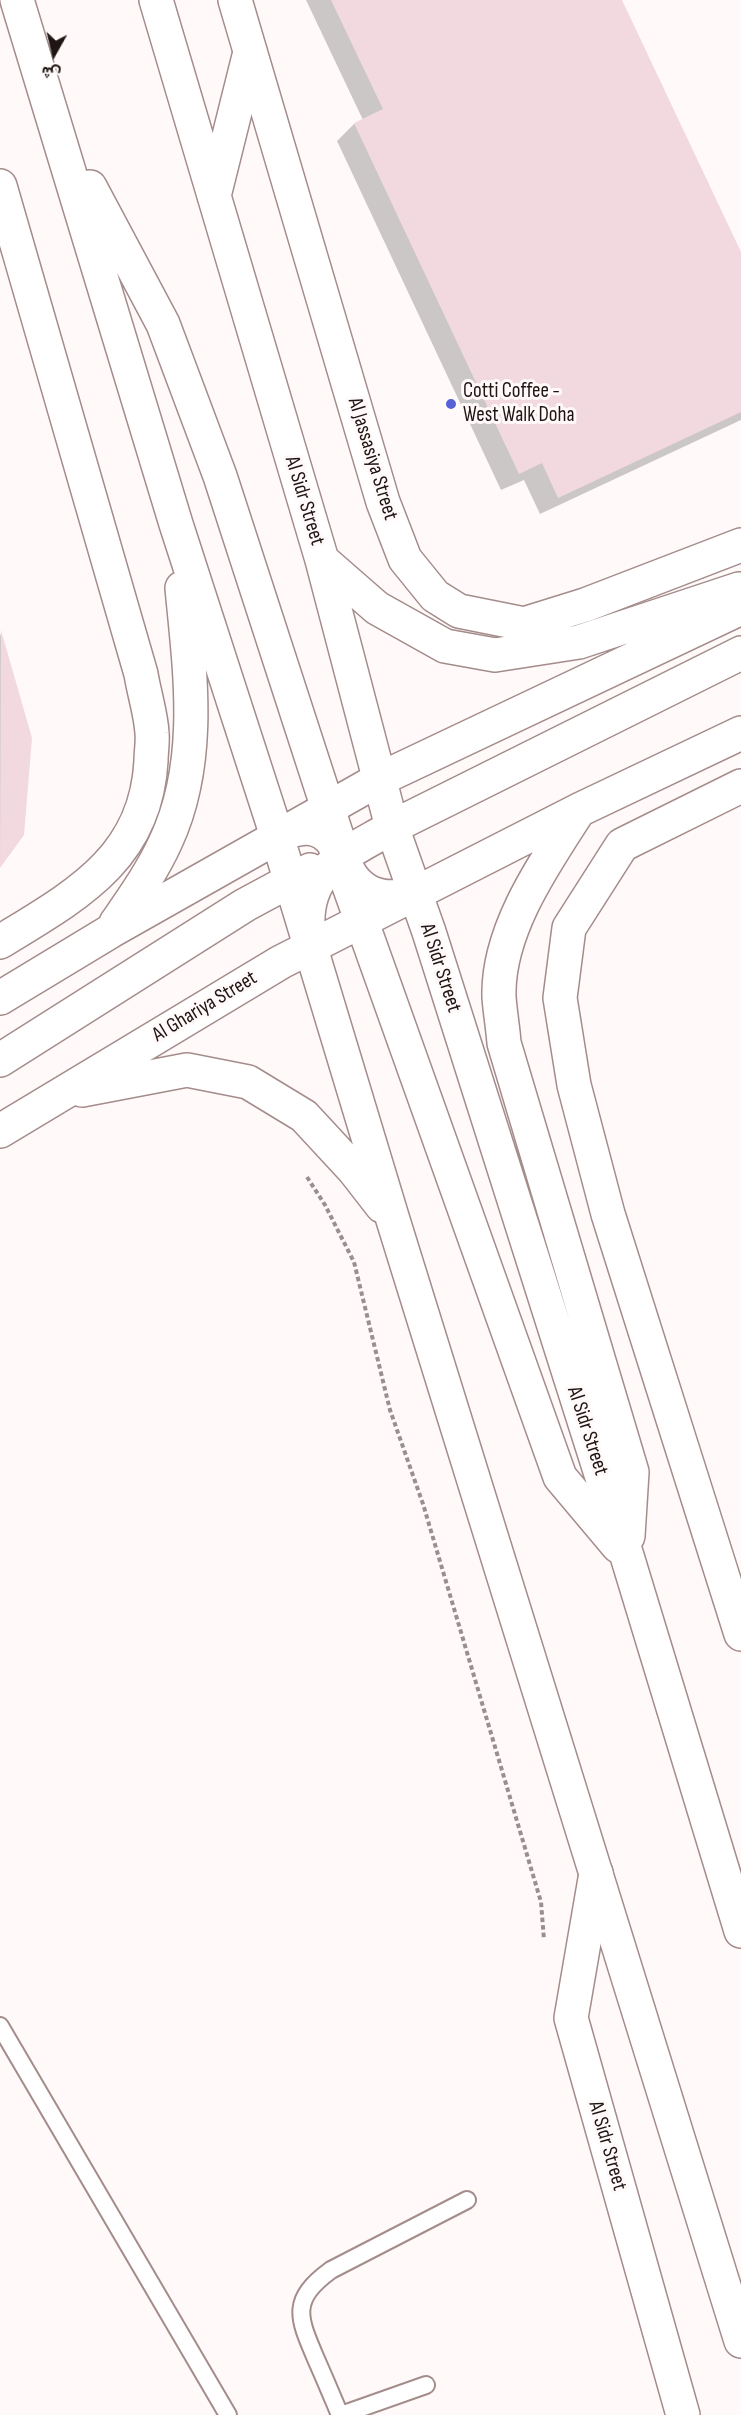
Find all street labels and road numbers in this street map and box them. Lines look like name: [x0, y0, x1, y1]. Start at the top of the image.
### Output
street label: Al Jassasiya Street: [341, 395, 403, 523]
street label: Al Sidr Street: [279, 453, 329, 549]
street label: Al Sidr Street: [414, 920, 466, 1016]
street label: Al Ghariya Street: [148, 966, 262, 1048]
street label: Al Sidr Street: [561, 1383, 613, 1479]
street label: Al Sidr Street: [582, 2098, 632, 2194]

